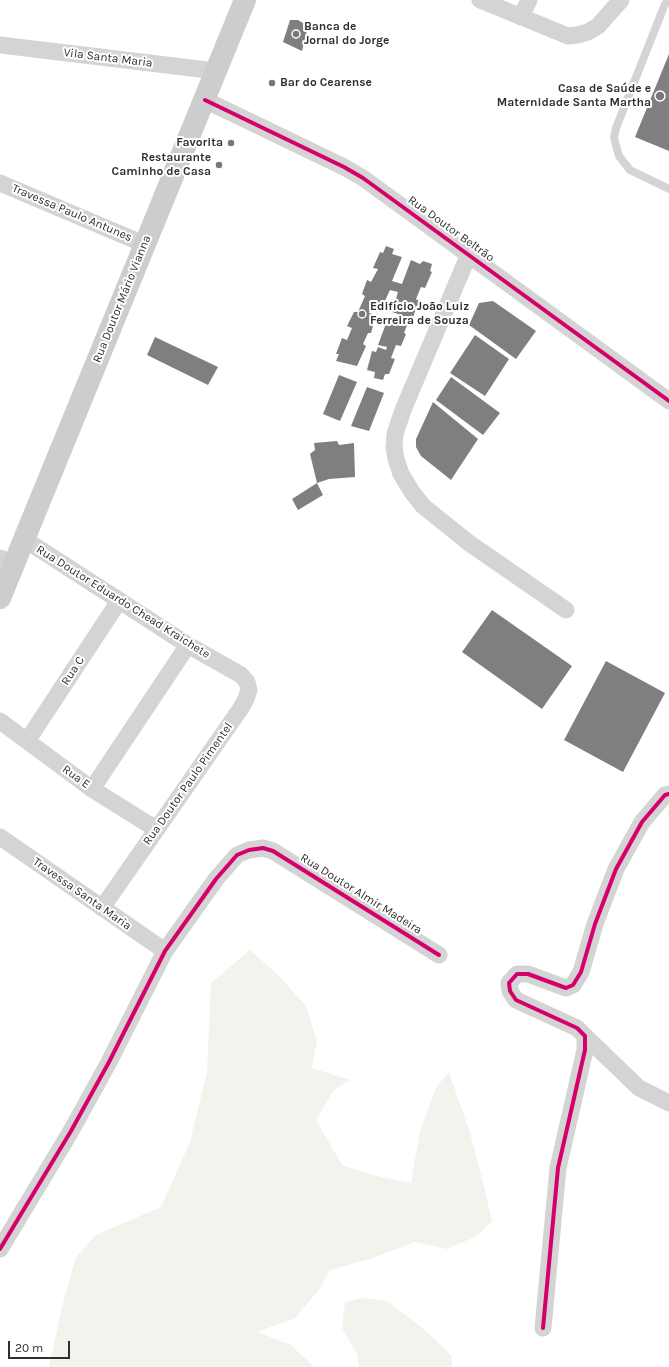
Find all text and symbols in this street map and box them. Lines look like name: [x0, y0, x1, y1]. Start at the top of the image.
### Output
place label: Banca de Jornal do Jorge: [304, 20, 389, 48]
marker: Banca de Jornal do Jorge: [291, 29, 301, 39]
street label: Vila Santa Maria: [63, 45, 153, 71]
place label: Bar do Cearense: [280, 76, 372, 90]
marker: Bar do Cearense: [267, 78, 277, 88]
place label: Casa de Saúde e Maternidade Santa Martha: [497, 82, 651, 110]
marker: Casa de Saúde e Maternidade Santa Martha: [654, 90, 666, 102]
place label: Favorita: [176, 136, 223, 150]
marker: Favorita: [226, 138, 236, 148]
place label: Restaurante Caminho de Casa: [112, 151, 211, 179]
marker: Restaurante Caminho de Casa: [214, 160, 224, 170]
street label: Travessa Paulo Antunes: [10, 181, 134, 245]
street label: Rua Doutor Beltrão: [405, 193, 497, 265]
street label: Rua Doutor Mário Vianna: [90, 233, 154, 365]
place label: Edifício João Luiz Ferreira de Souza: [370, 300, 469, 328]
marker: Edifício João Luiz Ferreira de Souza: [357, 309, 367, 319]
street label: Rua Doutor Eduardo Chead Kraichete: [34, 542, 212, 662]
street label: Rua C: [58, 654, 88, 688]
street label: Rua Doutor Paulo Pimentel: [140, 720, 236, 848]
street label: Rua E: [59, 762, 93, 792]
street label: Rua Doutor Almir Madeira: [297, 851, 425, 937]
street label: Travessa Santa Maria: [30, 855, 134, 933]
scale bar: [10, 1333, 72, 1359]
text: 20 m: [15, 1341, 43, 1355]

